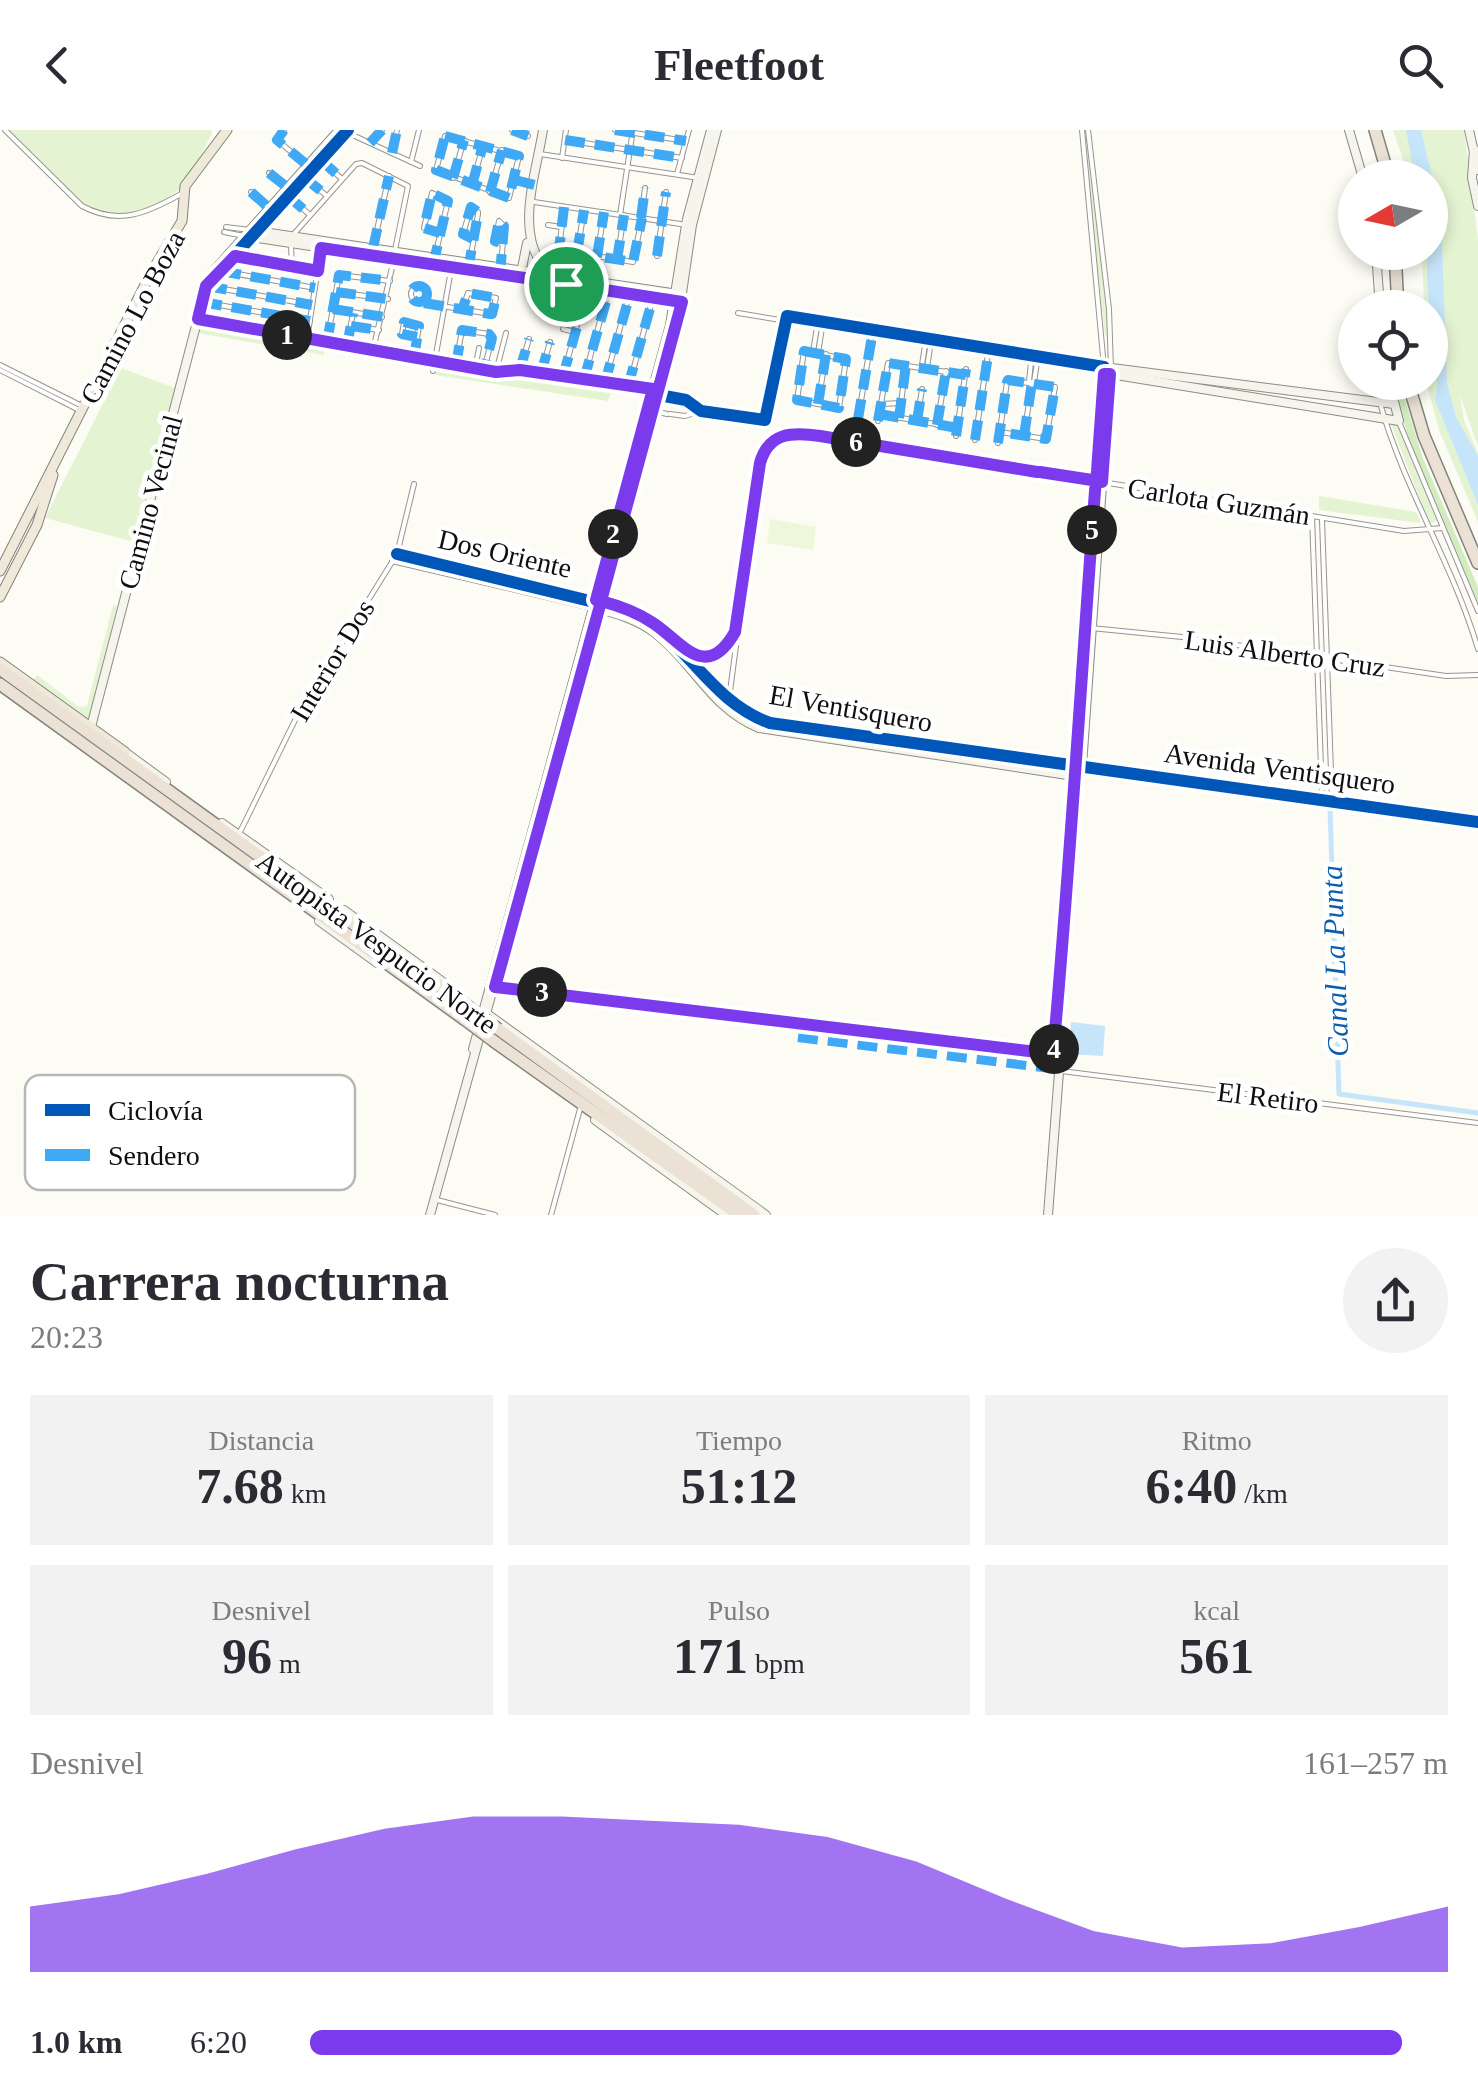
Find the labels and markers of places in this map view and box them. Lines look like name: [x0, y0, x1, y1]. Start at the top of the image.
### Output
pin: [524, 242, 609, 327]
pin: 1: [262, 310, 312, 360]
pin: 6: [831, 417, 881, 467]
pin: 5: [1067, 505, 1117, 555]
pin: 2: [588, 509, 638, 559]
pin: 3: [517, 967, 567, 1017]
pin: 4: [1029, 1024, 1079, 1074]

